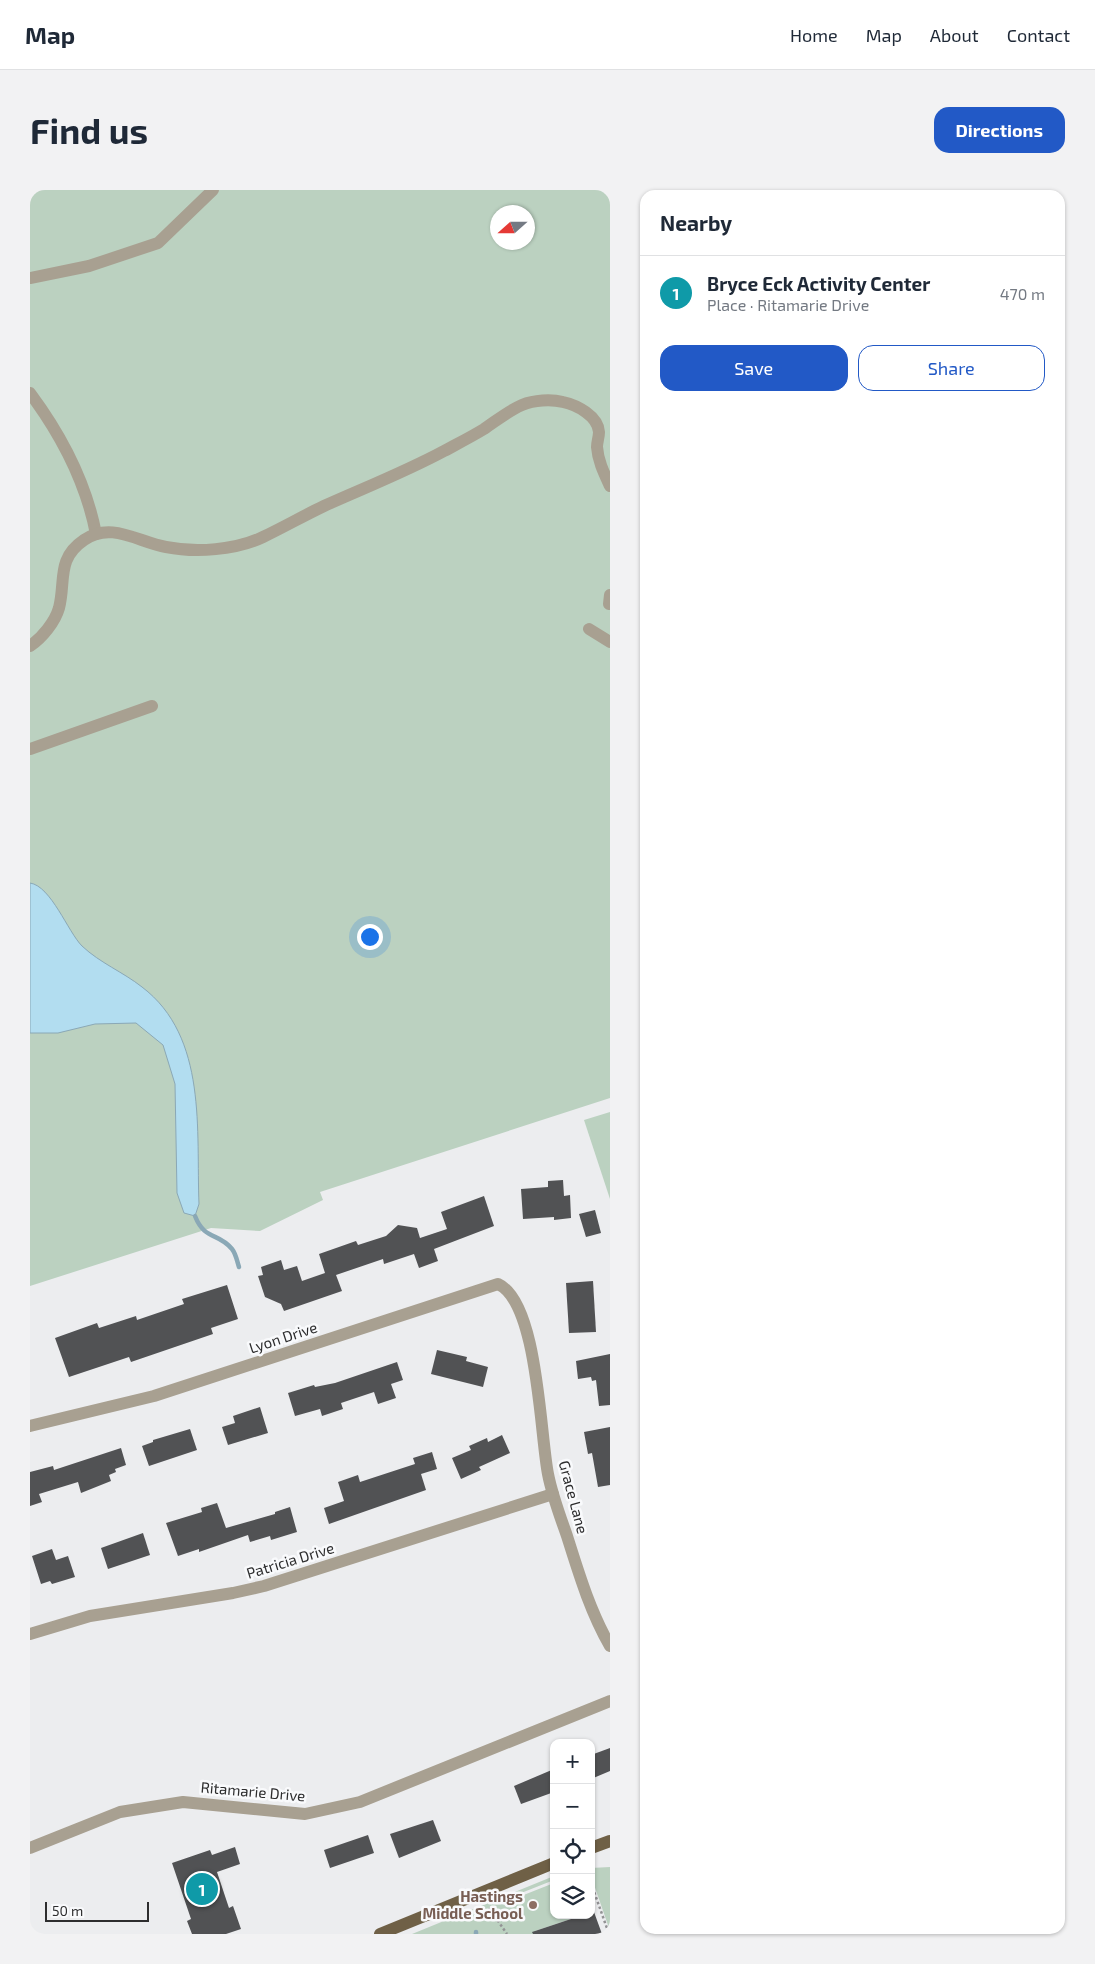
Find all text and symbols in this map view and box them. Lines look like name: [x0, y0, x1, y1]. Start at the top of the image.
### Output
text: Map: [25, 20, 75, 49]
text: Home: [790, 24, 838, 46]
text: Map: [866, 24, 902, 46]
text: About: [930, 24, 979, 46]
text: Contact: [1007, 24, 1070, 46]
button: Directions: [934, 107, 1065, 153]
text: Find us: [30, 109, 148, 151]
north arrow: [490, 205, 535, 250]
text: Nearby: [660, 210, 732, 235]
text: Bryce Eck Activity Center: [707, 272, 930, 295]
text: 1: [673, 284, 679, 303]
text: 470 m: [1000, 284, 1045, 303]
text: Place · Ritamarie Drive: [707, 295, 869, 314]
button: Save: [660, 345, 848, 391]
button: Share: [858, 345, 1045, 391]
your location: [357, 924, 383, 950]
street label: Lyon Drive: [247, 1318, 319, 1356]
street label: Grace Lane: [556, 1458, 592, 1536]
street label: Patricia Drive: [244, 1538, 336, 1582]
map controls: [550, 1739, 595, 1919]
button: +: [550, 1739, 595, 1784]
street label: Ritamarie Drive: [200, 1777, 306, 1805]
button: −: [550, 1784, 595, 1829]
button: locate: [550, 1829, 595, 1874]
pin: 1: [186, 1870, 218, 1908]
button: layers: [550, 1874, 595, 1919]
place label: Hastings Middle School: [423, 1887, 523, 1922]
scale bar: [45, 1899, 149, 1922]
marker: Hastings Middle School: [527, 1899, 539, 1911]
text: 50 m: [52, 1902, 83, 1919]

